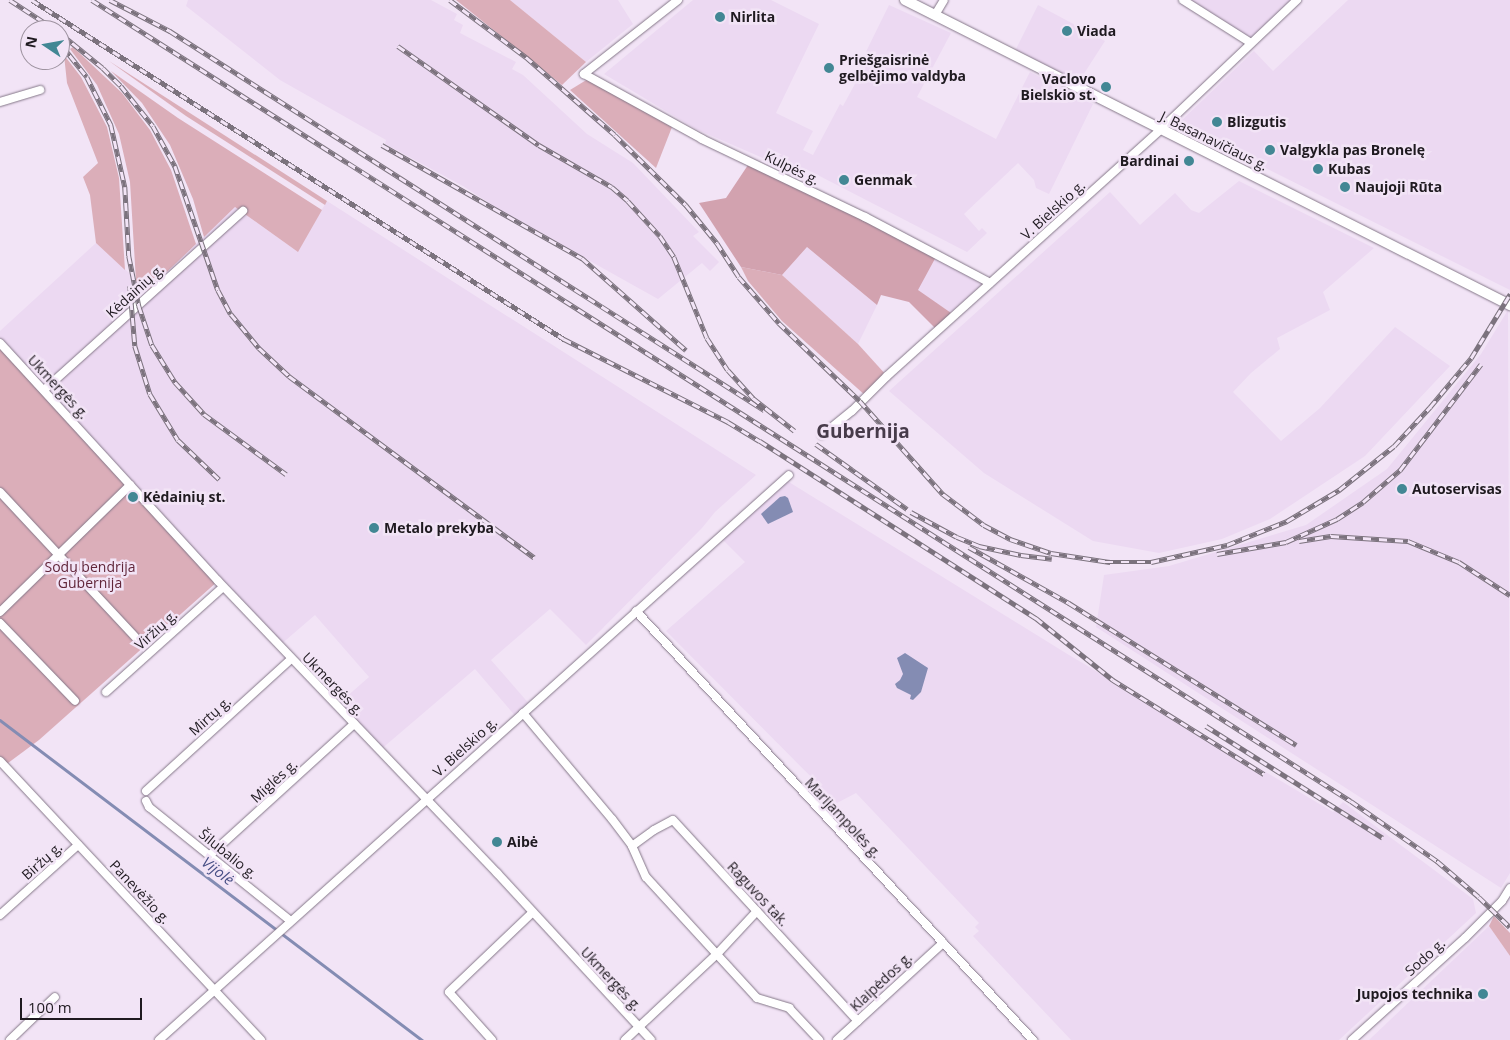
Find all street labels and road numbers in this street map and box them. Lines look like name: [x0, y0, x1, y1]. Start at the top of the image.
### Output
street label: J. Basanavičiaus g.: [1158, 108, 1270, 174]
street label: Kulpės g.: [762, 148, 822, 188]
street label: V. Bielskio g.: [1017, 177, 1089, 243]
street label: Kėdainių g.: [103, 261, 167, 321]
street label: Ukmergės g.: [24, 352, 92, 422]
street label: Viržių g.: [131, 607, 181, 653]
street label: Ukmergės g.: [299, 649, 367, 719]
street label: Mirtų g.: [186, 693, 234, 739]
street label: V. Bielskio g.: [429, 714, 501, 780]
street label: Miglės g.: [247, 756, 301, 806]
street label: Marijampolės g.: [801, 774, 885, 862]
street label: Šilubalio g.: [195, 825, 261, 883]
street label: Biržų g.: [18, 839, 66, 883]
street label: Panevėžio g.: [106, 857, 174, 927]
street label: Raguvos tak.: [724, 858, 792, 930]
street label: Sodo g.: [1402, 935, 1448, 979]
street label: Ukmergės g.: [577, 944, 645, 1014]
street label: Klaipėdos g.: [847, 949, 915, 1015]

